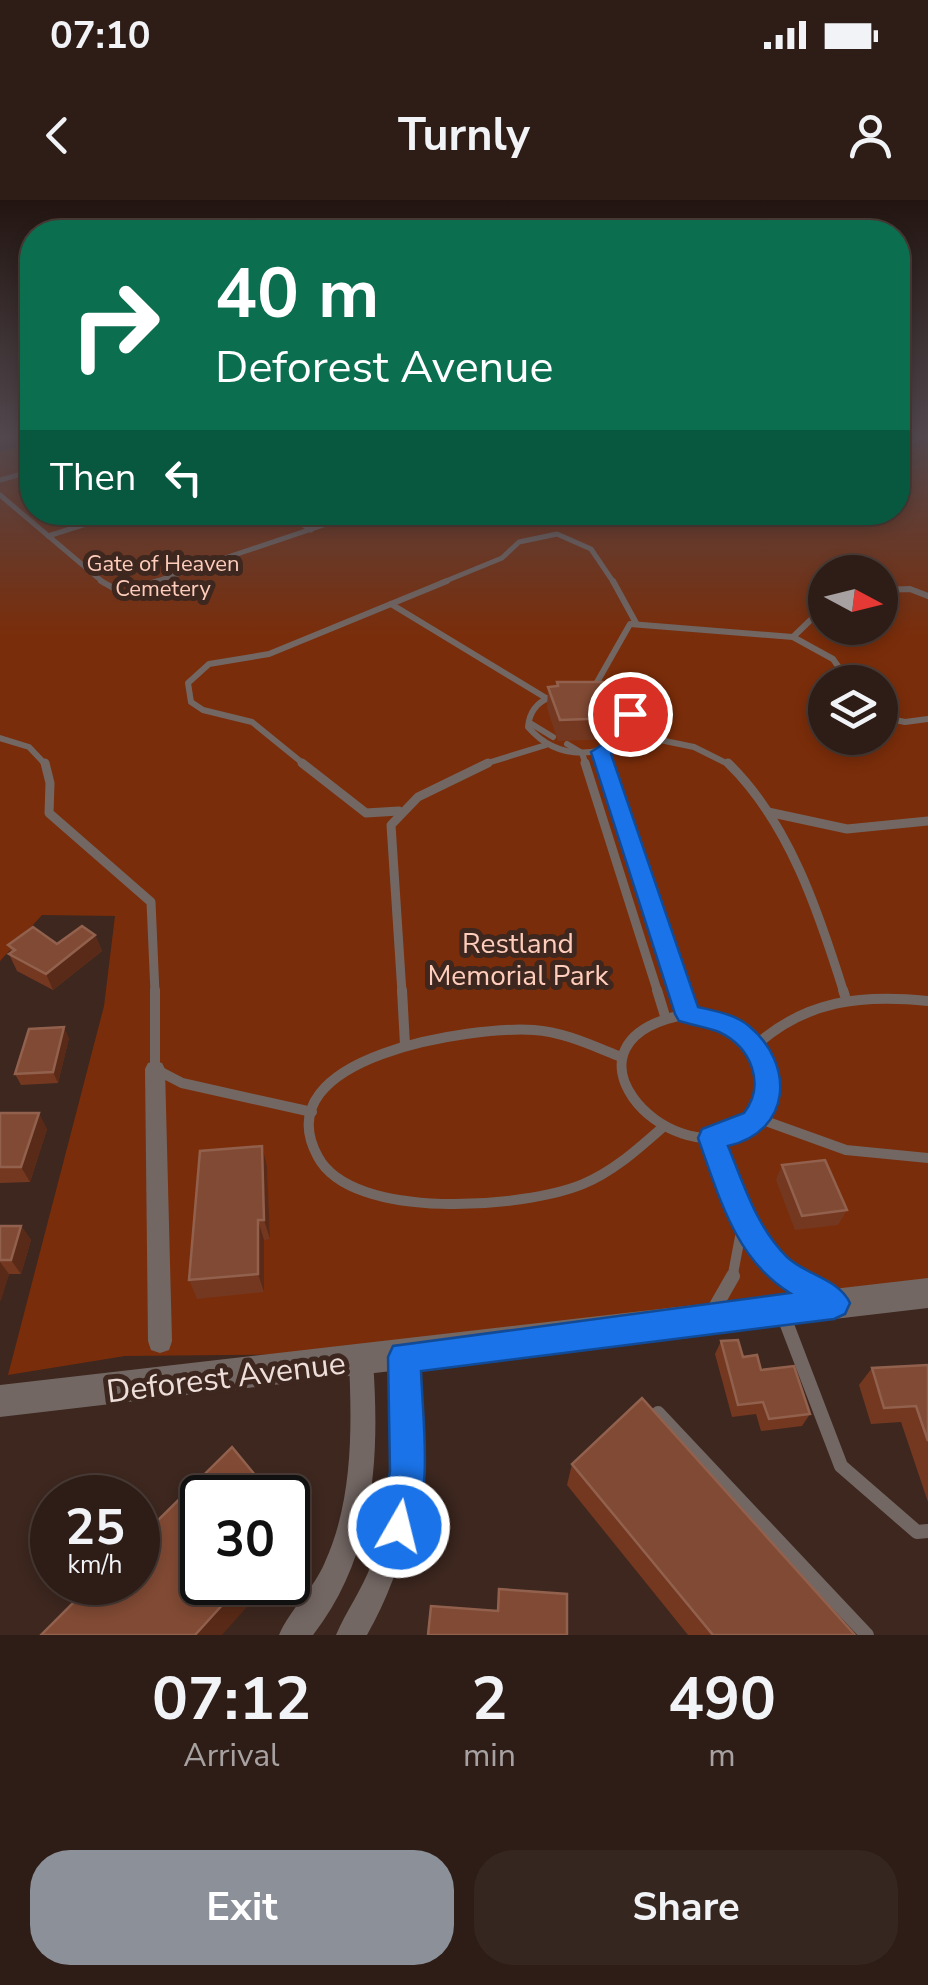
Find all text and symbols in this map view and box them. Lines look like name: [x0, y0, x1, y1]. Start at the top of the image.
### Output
text: 07:10: [50, 10, 151, 61]
text: Turnly: [398, 105, 530, 166]
icon: back: [30, 108, 85, 163]
icon: person: [843, 108, 898, 163]
text: 40 m: [215, 246, 379, 342]
icon: right: [50, 260, 180, 390]
text: Deforest Avenue: [215, 337, 553, 398]
icon: left: [156, 450, 211, 505]
text: Then: [50, 452, 136, 503]
park label: Gate of Heaven Cemetery: [86, 549, 240, 604]
north arrow: [808, 555, 898, 645]
map controls: [808, 555, 898, 755]
button: layers: [808, 665, 898, 755]
pin: [588, 672, 673, 757]
icon: arrive: [603, 687, 658, 742]
park label: Restland Memorial Park: [427, 925, 610, 995]
street label: Deforest Avenue: [104, 1341, 348, 1413]
speed limit sign: 30: [180, 1475, 310, 1605]
position arrow: [347, 1475, 451, 1579]
text: 25: [65, 1493, 125, 1562]
text: km/h: [67, 1548, 123, 1582]
text: 07:12: [152, 1658, 311, 1740]
text: 2: [471, 1658, 507, 1740]
text: 490: [668, 1658, 776, 1740]
text: Arrival: [183, 1734, 280, 1777]
text: min: [463, 1734, 516, 1777]
text: m: [708, 1734, 736, 1777]
button: Exit: [30, 1850, 454, 1965]
button: Share: [474, 1850, 898, 1965]

